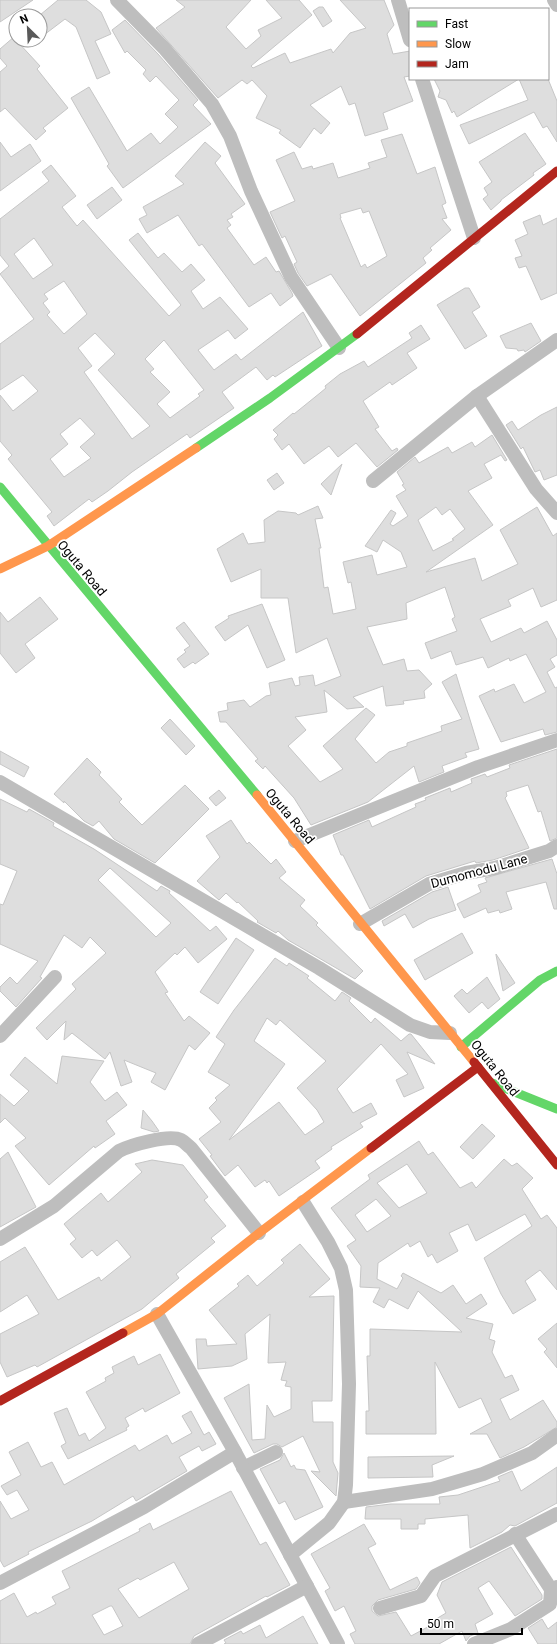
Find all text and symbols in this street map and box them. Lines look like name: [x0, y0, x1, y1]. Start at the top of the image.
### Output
north arrow: [8, 8, 48, 48]
legend: [409, 8, 549, 80]
text: N: [18, 12, 31, 27]
text: Fast: [445, 17, 468, 31]
text: Slow: [445, 37, 471, 51]
text: Jam: [445, 57, 469, 71]
street label: Oguta Road: [54, 537, 110, 599]
street label: Oguta Road: [262, 785, 318, 847]
street label: Dumomodu Lane: [429, 851, 529, 891]
street label: Oguta Road: [468, 1037, 522, 1099]
scale bar: [421, 1610, 522, 1636]
text: 50 m: [427, 1617, 454, 1631]

